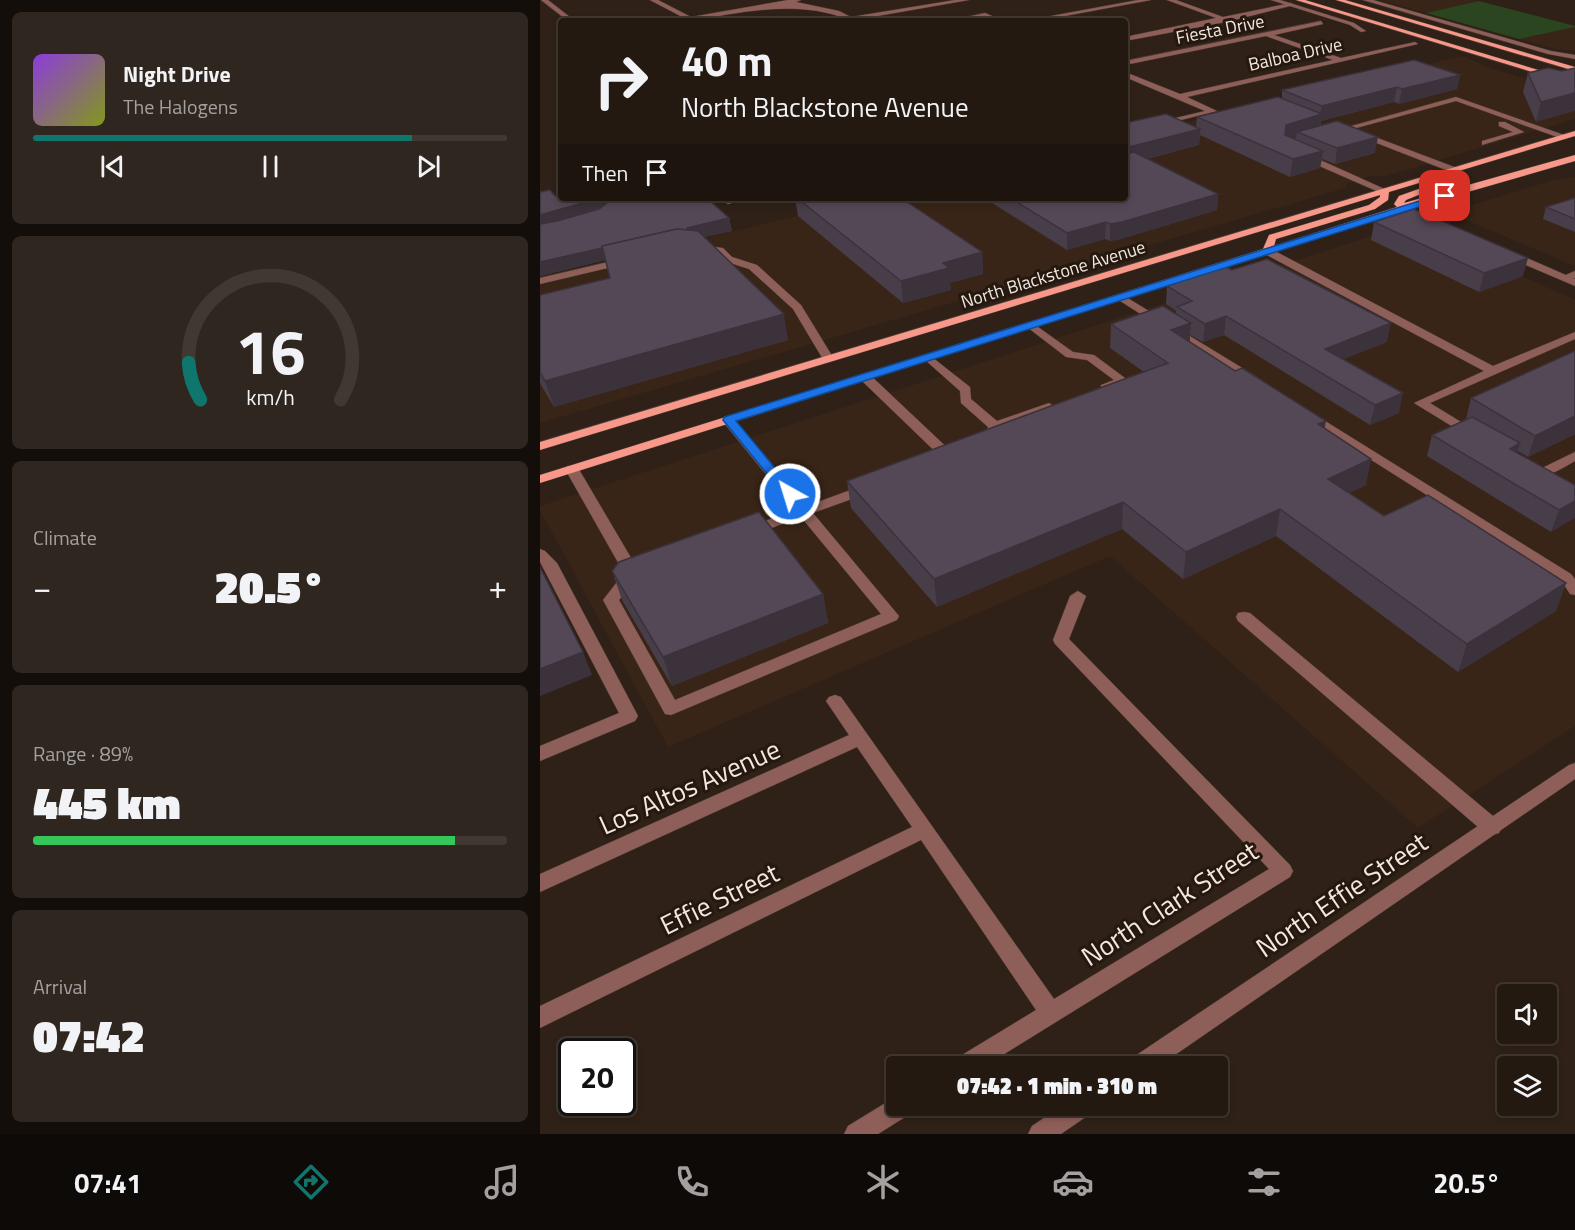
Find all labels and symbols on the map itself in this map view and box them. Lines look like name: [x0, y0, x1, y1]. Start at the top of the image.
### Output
street label: Fiesta Drive: [1173, 7, 1267, 51]
street label: Balboa Drive: [1245, 30, 1345, 78]
pin: [1419, 170, 1470, 221]
street label: North Blackstone Avenue: [957, 233, 1149, 315]
position arrow: [758, 462, 822, 526]
street label: Los Altos Avenue: [592, 728, 786, 844]
street label: North Effie Street: [1247, 821, 1436, 967]
street label: North Clark Street: [1072, 830, 1266, 976]
street label: Effie Street: [653, 851, 786, 944]
speed limit sign: 20: [558, 1038, 636, 1116]

